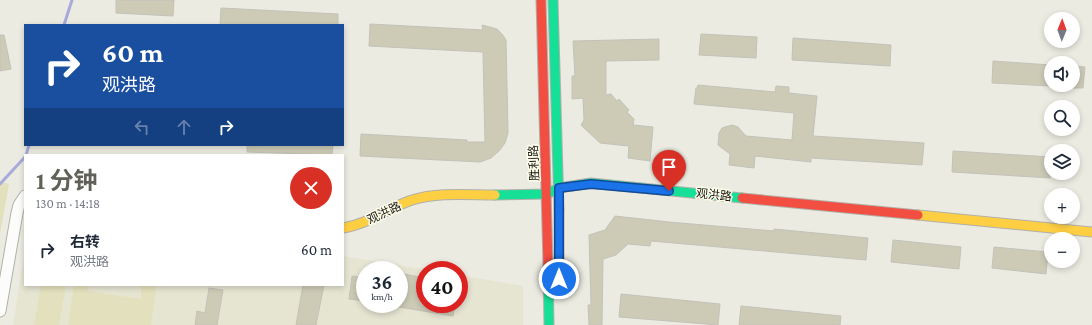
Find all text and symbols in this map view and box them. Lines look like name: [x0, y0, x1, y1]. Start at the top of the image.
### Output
north arrow: [1044, 12, 1080, 48]
map controls: [1044, 12, 1080, 268]
text: 60 m: [102, 37, 163, 68]
icon: right: [36, 40, 88, 92]
button: sound: [1044, 56, 1080, 92]
text: 观洪路: [102, 75, 156, 95]
button: search: [1044, 100, 1080, 136]
icon: left: [131, 116, 153, 138]
icon: ahead: [173, 116, 195, 138]
icon: right: [215, 116, 237, 138]
button: layers: [1044, 144, 1080, 180]
street label: 胜利路: [526, 145, 542, 181]
pin: [652, 150, 686, 191]
icon: arrive: [658, 156, 680, 178]
text: 1 分钟: [36, 167, 98, 194]
button: close: [290, 167, 332, 209]
street label: 观洪路: [695, 186, 733, 204]
button: +: [1044, 188, 1080, 224]
text: 130 m · 14:18: [36, 196, 100, 211]
street label: 观洪路: [365, 199, 403, 227]
button: −: [1044, 232, 1080, 268]
text: 右转: [70, 234, 100, 250]
icon: right: [36, 239, 58, 261]
text: 60 m: [301, 242, 332, 258]
text: 观洪路: [70, 254, 109, 269]
position arrow: [538, 258, 580, 300]
speed limit sign: 40: [416, 261, 468, 313]
text: 36: [372, 271, 392, 293]
text: km/h: [371, 291, 393, 302]

